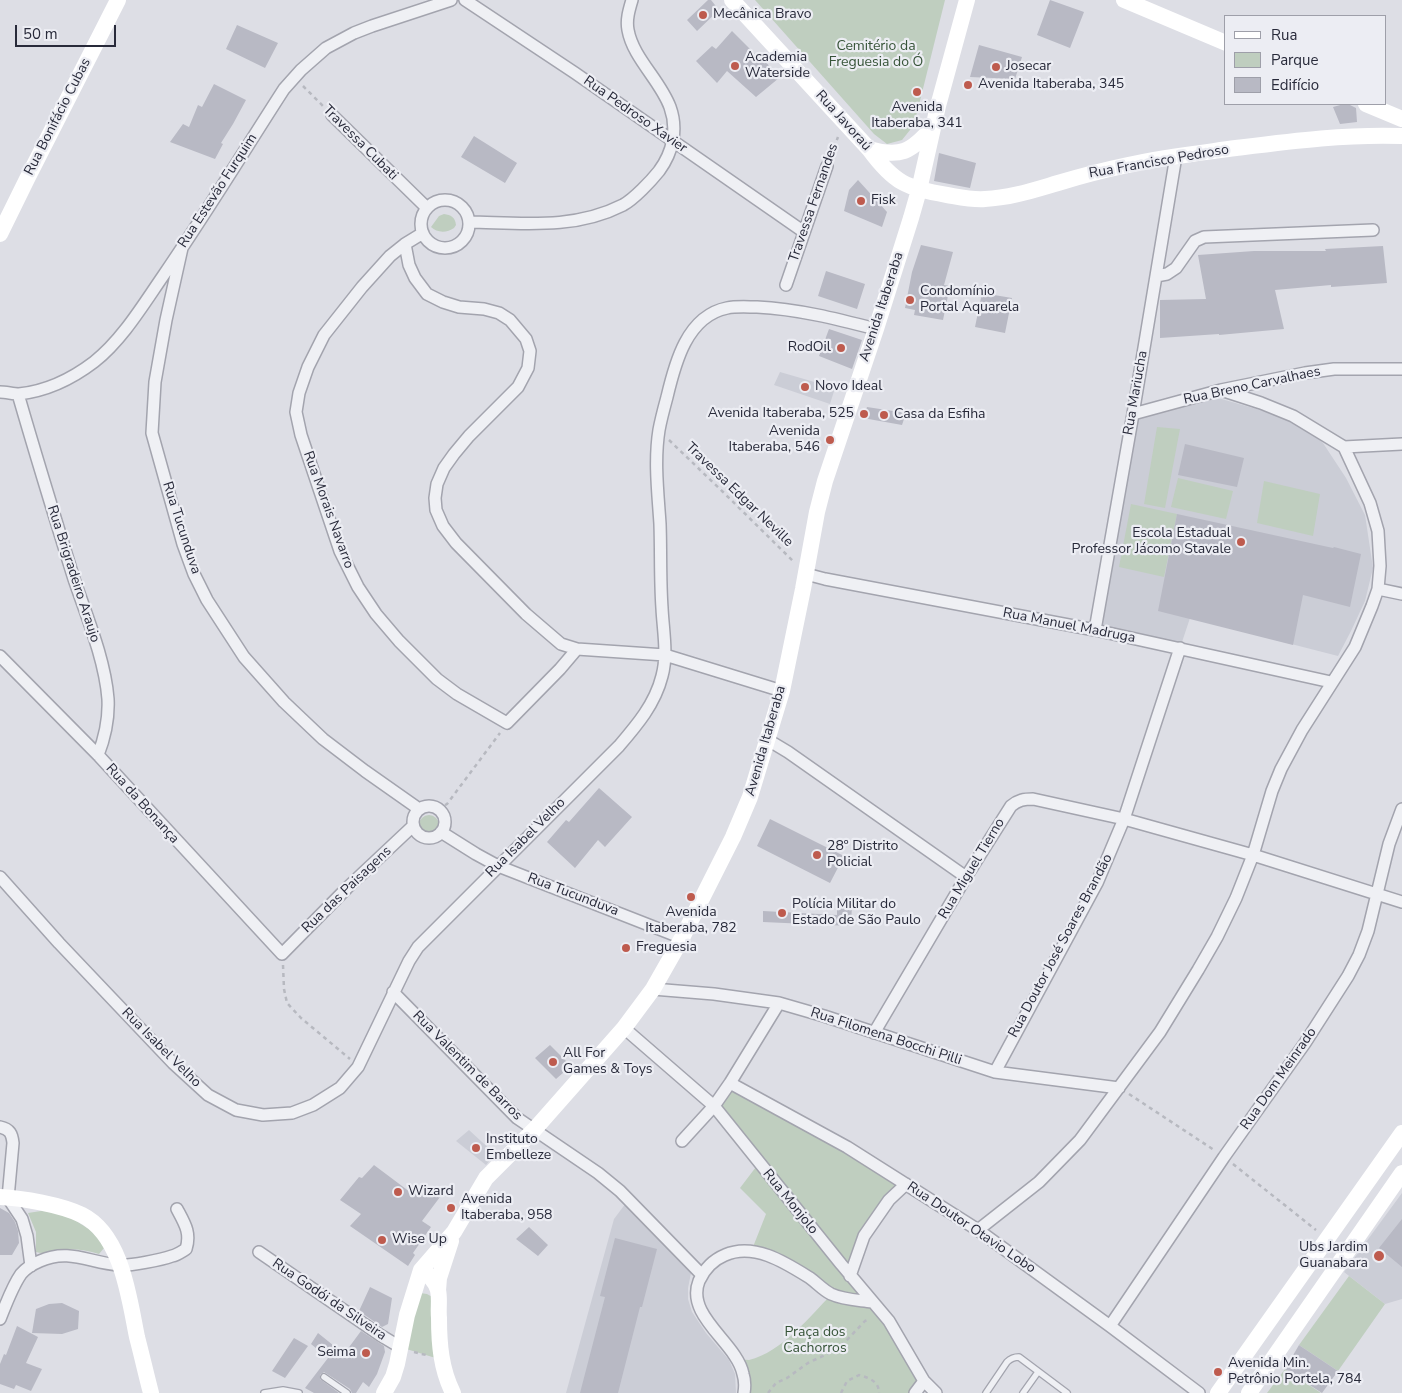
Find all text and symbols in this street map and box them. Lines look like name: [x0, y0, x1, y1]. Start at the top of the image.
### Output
place label: Mecânica Bravo: [713, 7, 812, 23]
marker: Mecânica Bravo: [697, 9, 709, 21]
scale bar: [18, 15, 119, 47]
legend: [1224, 15, 1387, 105]
text: 50 m: [23, 24, 58, 44]
text: Rua: [1271, 25, 1297, 45]
park label: Cemitério da Freguesia do Ó: [829, 39, 923, 72]
place label: Academia Waterside: [745, 50, 810, 82]
text: Parque: [1271, 50, 1319, 70]
street label: Rua Bonifácio Cubas: [21, 56, 95, 178]
place label: Josecar: [1006, 59, 1051, 75]
marker: Academia Waterside: [729, 60, 741, 72]
marker: Josecar: [990, 61, 1002, 73]
street label: Rua Pedroso Xavier: [580, 73, 690, 157]
text: Edifício: [1271, 75, 1319, 95]
place label: Avenida Itaberaba, 345: [978, 77, 1124, 93]
marker: Avenida Itaberaba, 345: [962, 79, 974, 91]
marker: Avenida Itaberaba, 341: [911, 86, 923, 98]
street label: Rua Javoraú: [812, 87, 874, 155]
place label: Avenida Itaberaba, 341: [871, 100, 963, 132]
street label: Travessa Cubati: [319, 102, 401, 184]
street label: Rua Estevão Furquim: [175, 131, 261, 251]
street label: Rua Francisco Pedroso: [1088, 141, 1230, 183]
street label: Travessa Fernandes: [786, 142, 842, 264]
place label: Fisk: [871, 193, 896, 209]
marker: Fisk: [855, 195, 867, 207]
street label: Avenida Itaberaba: [856, 250, 908, 364]
place label: Condomínio Portal Aquarela: [920, 284, 1019, 316]
marker: Condomínio Portal Aquarela: [904, 294, 916, 306]
place label: RodOil: [788, 340, 831, 356]
marker: RodOil: [835, 342, 847, 354]
street label: Rua Mariucha: [1120, 349, 1152, 437]
street label: Rua Breno Carvalhaes: [1182, 363, 1322, 409]
place label: Novo Ideal: [815, 379, 882, 395]
marker: Novo Ideal: [799, 381, 811, 393]
place label: Avenida Itaberaba, 525: [708, 406, 854, 422]
place label: Casa da Esfiha: [894, 407, 986, 423]
marker: Avenida Itaberaba, 525: [858, 408, 870, 420]
marker: Casa da Esfiha: [878, 409, 890, 421]
place label: Avenida Itaberaba, 546: [729, 424, 820, 457]
marker: Avenida Itaberaba, 546: [824, 434, 836, 446]
street label: Travessa Edgar Neville: [682, 439, 796, 551]
street label: Rua Morais Navarro: [299, 449, 357, 571]
street label: Rua Tucunduva: [158, 480, 204, 576]
street label: Rua Brigradeiro Araujo: [43, 503, 103, 645]
place label: Escola Estadual Professor Jácomo Stavale: [1072, 526, 1231, 558]
marker: Escola Estadual Professor Jácomo Stavale: [1235, 536, 1247, 548]
street label: Rua Manuel Madruga: [1001, 605, 1137, 647]
street label: Avenida Itaberaba: [742, 684, 790, 798]
street label: Rua da Bonança: [102, 761, 182, 847]
street label: Rua Isabel Velho: [483, 795, 569, 881]
street label: Rua Miguel Tierno: [935, 816, 1009, 922]
place label: 28º Distrito Policial: [827, 839, 898, 872]
street label: Rua das Paisagens: [299, 843, 395, 937]
marker: 28º Distrito Policial: [811, 849, 823, 861]
street label: Rua Doutor José Soares Brandão: [1005, 851, 1117, 1041]
street label: Rua Tucunduva: [525, 870, 621, 920]
marker: Avenida Itaberaba, 782: [685, 891, 697, 903]
place label: Polícia Militar do Estado de São Paulo: [792, 897, 921, 930]
place label: Avenida Itaberaba, 782: [645, 905, 737, 938]
marker: Polícia Militar do Estado de São Paulo: [776, 907, 788, 919]
place label: Freguesia: [636, 940, 697, 956]
marker: Freguesia: [620, 942, 632, 954]
street label: Rua Isabel Velho: [118, 1005, 204, 1091]
street label: Rua Filomena Bocchi Pilli: [808, 1005, 964, 1069]
street label: Rua Valentim de Barros: [409, 1008, 525, 1124]
street label: Rua Dom Meinrado: [1237, 1025, 1321, 1133]
place label: All For Games & Toys: [563, 1046, 652, 1078]
marker: All For Games & Toys: [547, 1056, 559, 1068]
place label: Instituto Embelleze: [486, 1132, 551, 1164]
marker: Instituto Embelleze: [470, 1142, 482, 1154]
street label: Rua Monjolo: [759, 1166, 821, 1238]
street label: Rua Doutor Otavio Lobo: [903, 1179, 1039, 1277]
place label: Wizard: [408, 1184, 454, 1200]
marker: Wizard: [392, 1186, 404, 1198]
place label: Avenida Itaberaba, 958: [461, 1192, 552, 1224]
marker: Avenida Itaberaba, 958: [445, 1202, 457, 1214]
place label: Wise Up: [392, 1232, 447, 1248]
marker: Wise Up: [376, 1234, 388, 1246]
place label: Ubs Jardim Guanabara: [1299, 1240, 1368, 1272]
marker: Ubs Jardim Guanabara: [1372, 1249, 1386, 1263]
street label: Rua Godói da Silveira: [269, 1256, 389, 1344]
park label: Praça dos Cachorros: [783, 1325, 847, 1358]
place label: Seima: [317, 1345, 356, 1361]
marker: Seima: [360, 1347, 372, 1359]
place label: Avenida Min. Petrônio Portela, 784: [1228, 1356, 1362, 1388]
marker: Avenida Min. Petrônio Portela, 784: [1212, 1366, 1224, 1378]

